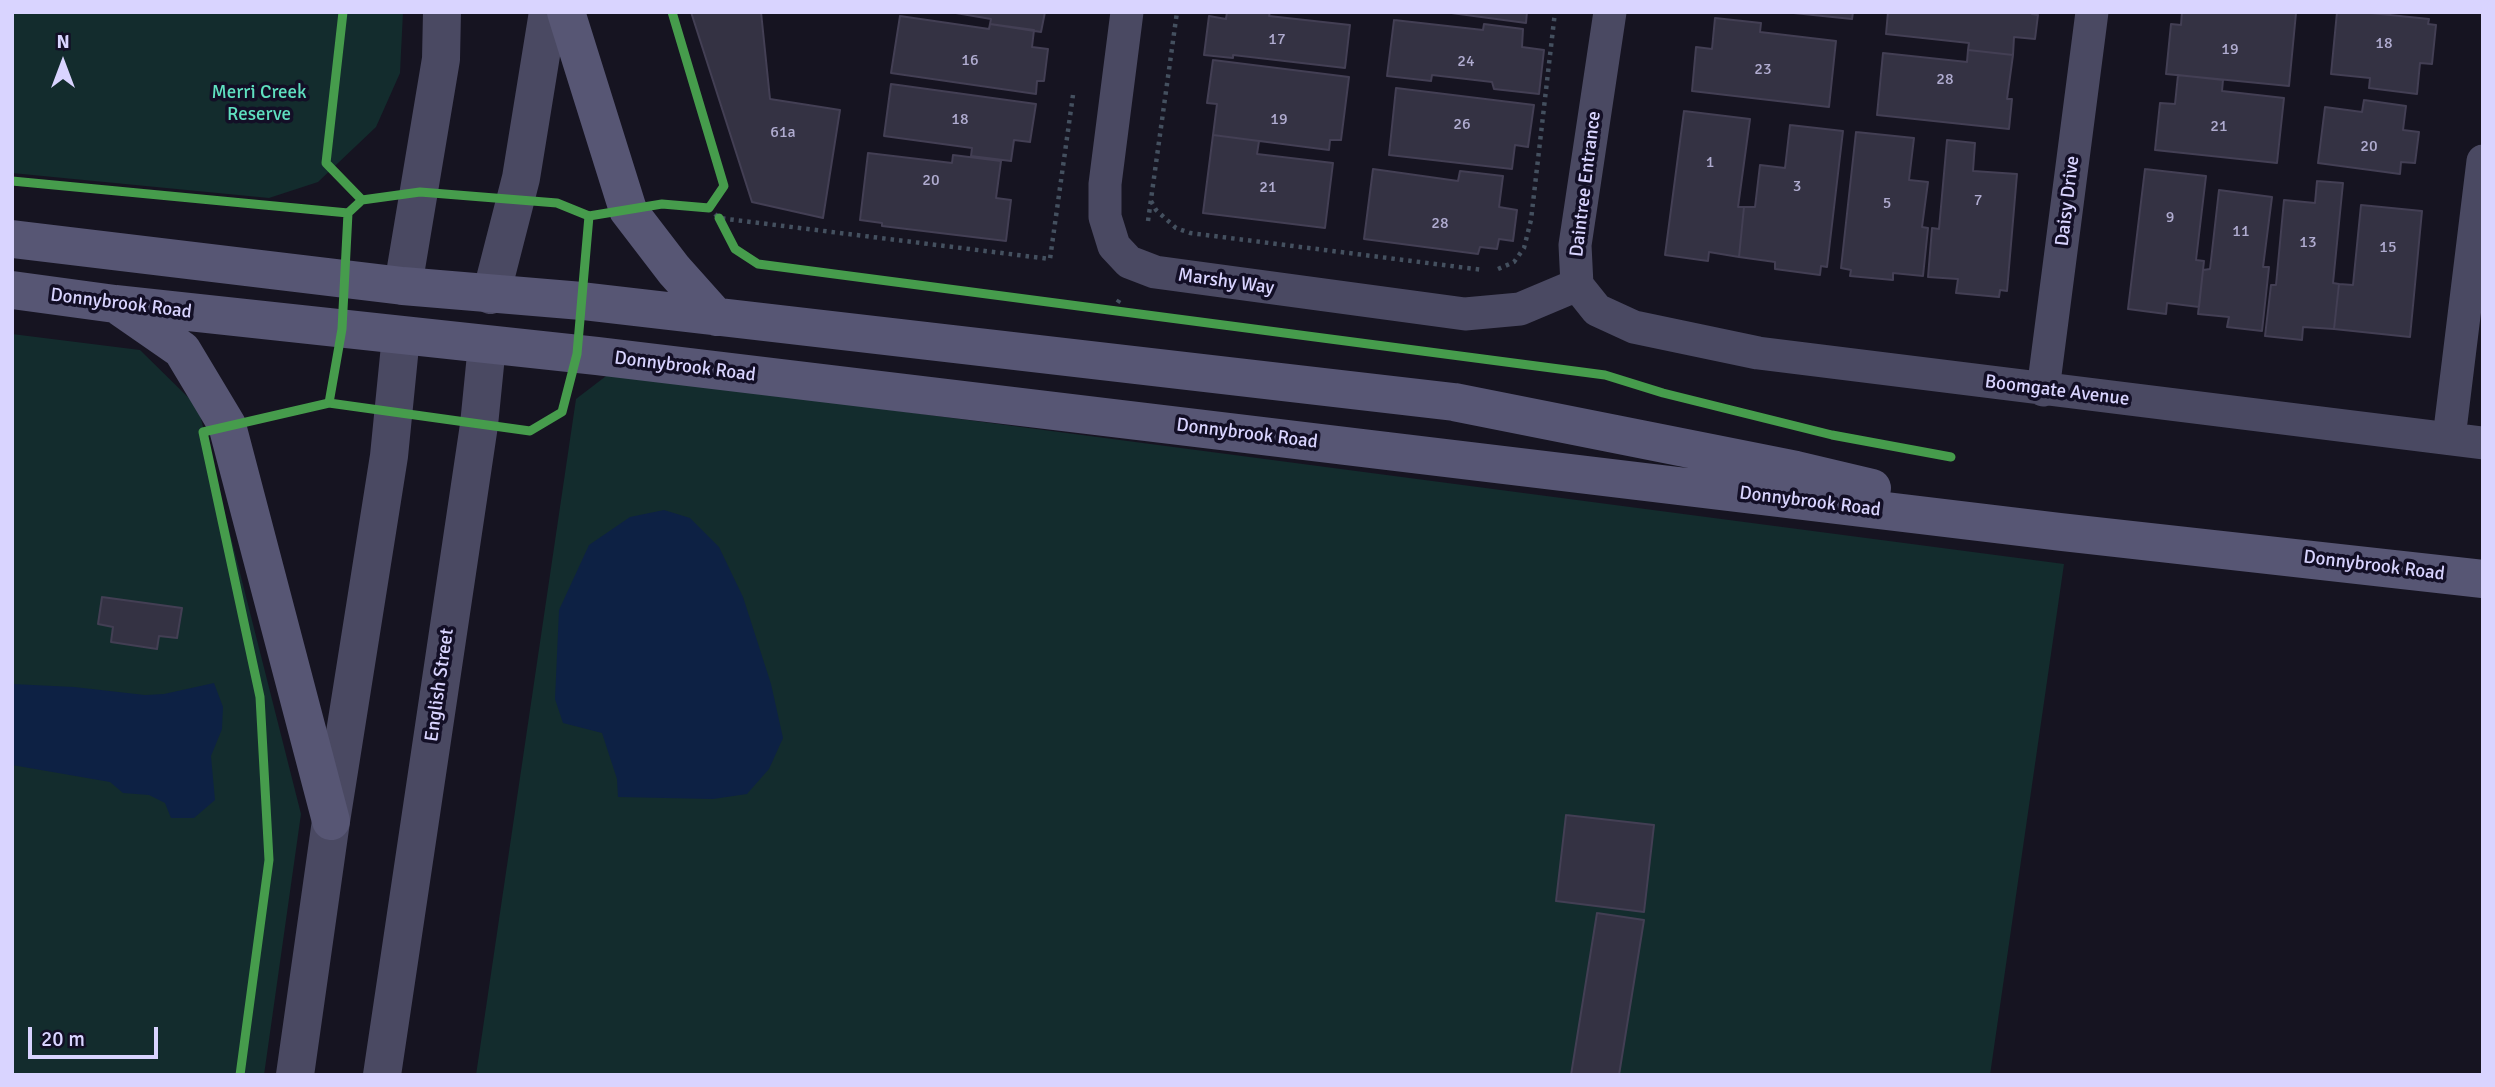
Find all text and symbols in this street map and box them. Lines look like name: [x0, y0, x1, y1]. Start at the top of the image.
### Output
north arrow: [28, 28, 98, 98]
text: N: [56, 30, 70, 54]
house number: 17: [1268, 30, 1286, 50]
house number: 18: [2375, 34, 2393, 54]
house number: 19: [2221, 40, 2239, 60]
house number: 16: [961, 51, 979, 71]
house number: 24: [1457, 52, 1475, 72]
house number: 23: [1754, 60, 1772, 80]
house number: 28: [1936, 70, 1954, 90]
park label: Merri Creek Reserve: [211, 82, 307, 126]
house number: 18: [951, 110, 969, 130]
house number: 19: [1270, 110, 1288, 130]
street label: Daintree Entrance: [1566, 110, 1606, 258]
house number: 26: [1453, 115, 1471, 135]
house number: 21: [2210, 117, 2228, 137]
house number: 61a: [770, 123, 796, 143]
house number: 20: [2360, 137, 2378, 157]
house number: 1: [1706, 153, 1714, 173]
street label: Daisy Drive: [2051, 155, 2085, 247]
house number: 20: [922, 171, 940, 191]
house number: 3: [1793, 177, 1801, 197]
house number: 21: [1259, 178, 1277, 198]
house number: 7: [1974, 191, 1982, 211]
house number: 5: [1883, 194, 1891, 214]
house number: 9: [2166, 208, 2174, 228]
house number: 28: [1431, 214, 1449, 234]
house number: 11: [2232, 222, 2250, 242]
house number: 13: [2299, 233, 2317, 253]
house number: 15: [2379, 238, 2397, 258]
street label: Marshy Way: [1176, 264, 1276, 300]
street label: Donnybrook Road: [49, 284, 193, 324]
street label: Donnybrook Road: [613, 347, 757, 387]
street label: Boomgate Avenue: [1983, 371, 2131, 411]
street label: Donnybrook Road: [1175, 414, 1319, 454]
street label: Donnybrook Road: [1738, 482, 1882, 522]
street label: Donnybrook Road: [2302, 546, 2446, 586]
street label: English Street: [421, 627, 459, 743]
scale bar: [32, 1014, 161, 1058]
text: 20 m: [41, 1026, 85, 1052]

